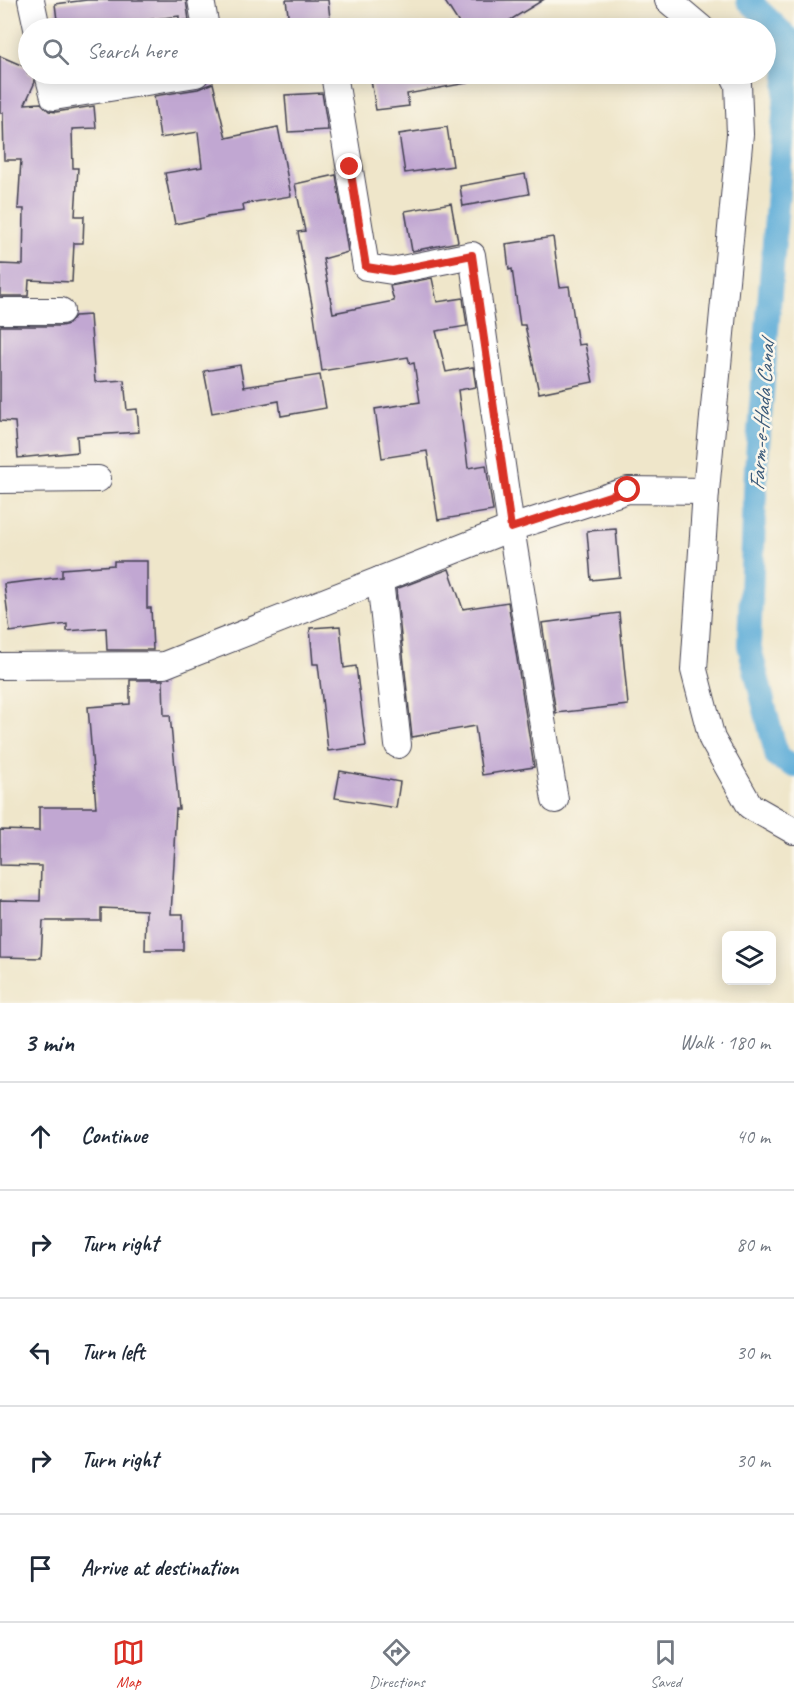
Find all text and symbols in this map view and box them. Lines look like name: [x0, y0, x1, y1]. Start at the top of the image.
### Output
search box: [18, 18, 776, 84]
icon: search: [39, 35, 72, 68]
text: Search here: [87, 37, 177, 65]
route end: [336, 153, 362, 179]
water label: Farm-e-Hada Canal: [743, 333, 782, 492]
route start: [614, 476, 640, 502]
map controls: [722, 931, 776, 985]
button: layers: [722, 931, 776, 985]
text: 3 min: [24, 1026, 74, 1059]
text: Walk · 180 m: [680, 1030, 770, 1055]
icon: ahead: [24, 1120, 57, 1153]
text: Continue: [81, 1122, 147, 1150]
text: 40 m: [736, 1124, 770, 1149]
icon: right: [24, 1228, 57, 1261]
text: Turn right: [81, 1230, 158, 1258]
text: 80 m: [736, 1232, 770, 1257]
icon: left: [24, 1336, 57, 1369]
text: Turn left: [81, 1338, 145, 1366]
text: 30 m: [736, 1340, 770, 1365]
icon: right: [24, 1444, 57, 1477]
text: Turn right: [81, 1446, 158, 1474]
text: 30 m: [736, 1448, 770, 1473]
icon: arrive: [24, 1552, 57, 1585]
text: Arrive at destination: [81, 1554, 238, 1582]
tab: Map: [112, 1636, 145, 1692]
tab: Directions: [369, 1636, 425, 1692]
tab: Saved: [649, 1636, 682, 1692]

